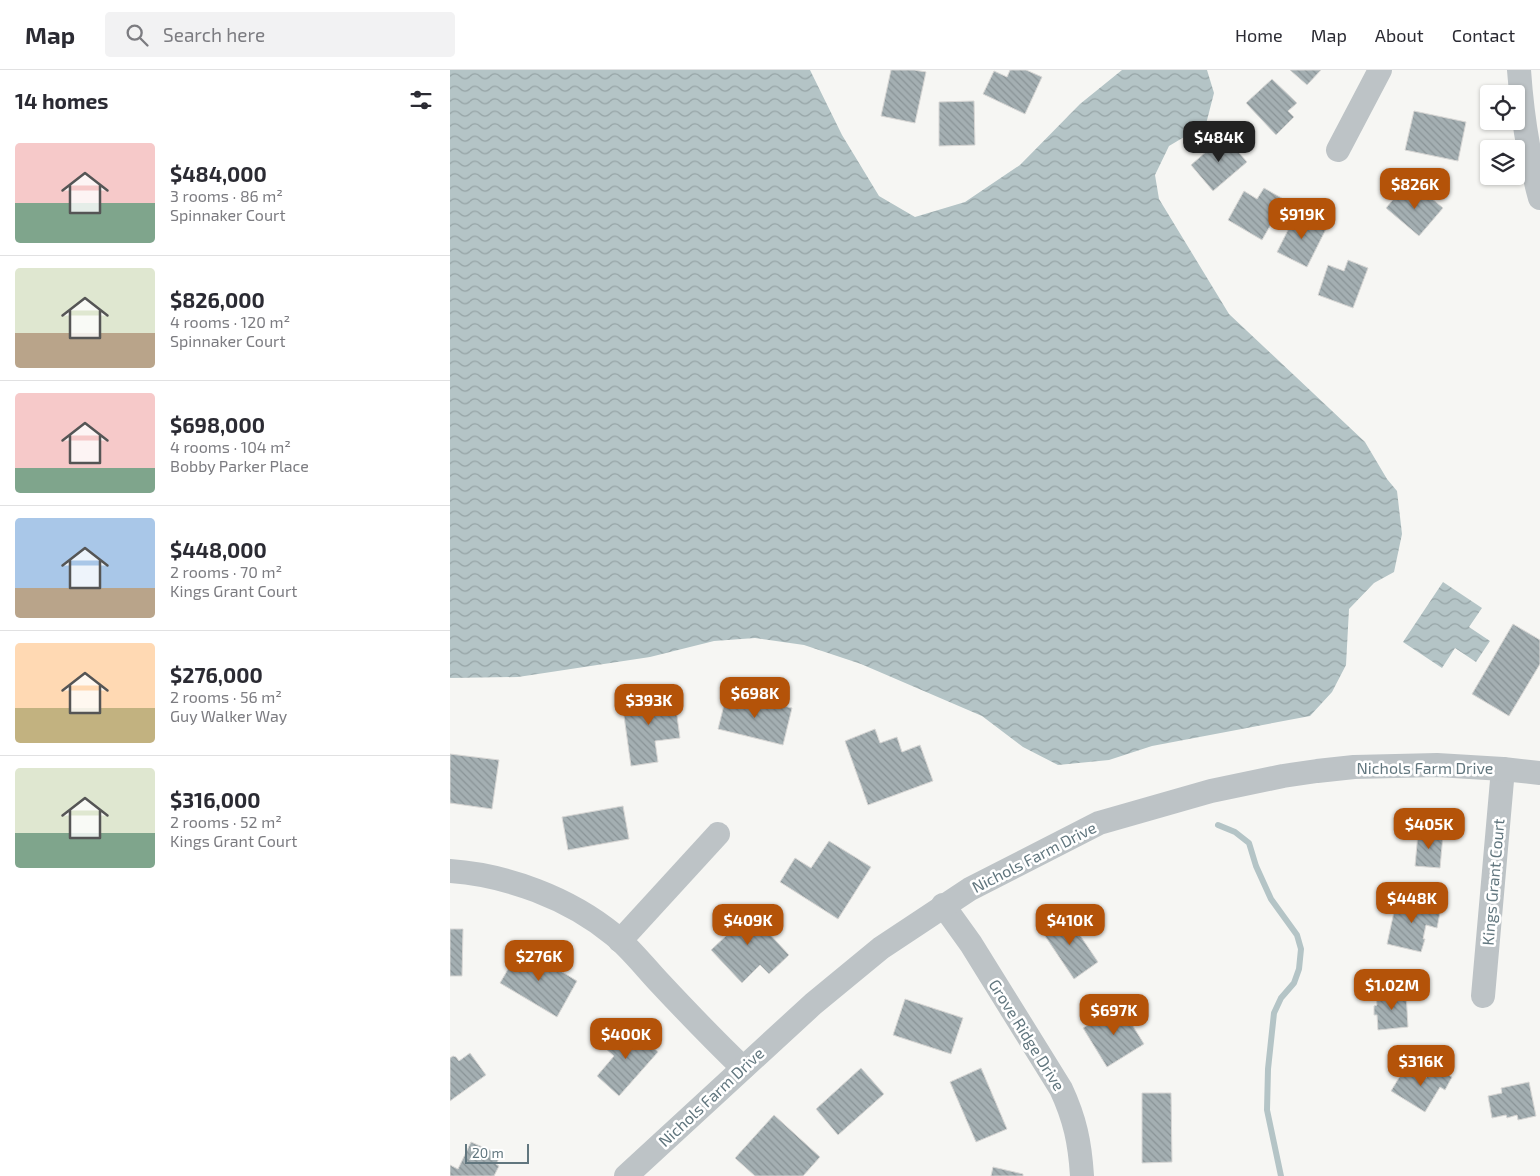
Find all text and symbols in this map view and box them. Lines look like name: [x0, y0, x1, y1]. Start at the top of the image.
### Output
search box: [105, 12, 455, 57]
text: Map: [25, 20, 75, 49]
icon: search: [123, 21, 151, 49]
text: Search here: [163, 23, 265, 46]
text: Home: [1235, 24, 1283, 46]
text: Map: [1311, 24, 1347, 46]
text: About: [1375, 24, 1424, 46]
text: Contact: [1452, 24, 1515, 46]
map controls: [1480, 85, 1525, 185]
button: locate: [1480, 85, 1525, 130]
icon: filters: [407, 86, 435, 114]
text: 14 homes: [15, 88, 109, 113]
pin: $484K: [1184, 121, 1254, 163]
text: $484K: [1194, 127, 1244, 146]
button: layers: [1480, 140, 1525, 185]
text: $484,000: [170, 161, 267, 186]
icon: home: [55, 163, 115, 223]
pin: $826K: [1380, 168, 1450, 210]
text: $826K: [1391, 174, 1439, 193]
text: 3 rooms · 86 m²: [170, 186, 283, 205]
pin: $919K: [1267, 198, 1337, 240]
text: $919K: [1279, 204, 1325, 223]
text: Spinnaker Court: [170, 205, 286, 224]
text: $826,000: [170, 287, 265, 312]
icon: home: [55, 288, 115, 348]
text: 4 rooms · 120 m²: [170, 312, 290, 331]
text: Spinnaker Court: [170, 331, 286, 350]
text: $698,000: [170, 412, 265, 437]
icon: home: [55, 413, 115, 473]
text: 4 rooms · 104 m²: [170, 437, 291, 456]
text: Bobby Parker Place: [170, 456, 309, 475]
text: $448,000: [170, 537, 267, 562]
icon: home: [55, 538, 115, 598]
text: 2 rooms · 70 m²: [170, 562, 282, 581]
text: Kings Grant Court: [170, 581, 297, 600]
text: $276,000: [170, 662, 263, 687]
icon: home: [55, 663, 115, 723]
pin: $698K: [720, 676, 790, 719]
text: $698K: [731, 683, 779, 702]
pin: $393K: [614, 684, 684, 726]
text: 2 rooms · 56 m²: [170, 687, 282, 706]
text: $393K: [625, 690, 673, 709]
text: Guy Walker Way: [170, 706, 287, 725]
street label: Nichols Farm Drive: [1357, 758, 1493, 777]
text: $316,000: [170, 787, 260, 812]
icon: home: [55, 788, 115, 848]
pin: $405K: [1394, 808, 1464, 850]
text: 2 rooms · 52 m²: [170, 812, 282, 831]
text: $405K: [1405, 814, 1453, 833]
street label: Nichols Farm Drive: [968, 817, 1099, 896]
street label: Kings Grant Court: [1477, 818, 1508, 946]
text: Kings Grant Court: [170, 831, 297, 850]
pin: $448K: [1377, 882, 1447, 924]
text: $448K: [1387, 888, 1437, 907]
pin: $409K: [713, 904, 783, 946]
pin: $410K: [1035, 904, 1105, 946]
text: $409K: [723, 910, 773, 929]
text: $410K: [1047, 910, 1093, 929]
pin: $276K: [504, 940, 574, 982]
text: $276K: [516, 946, 562, 965]
pin: $1.02M: [1351, 968, 1433, 1011]
street label: Grove Ridge Drive: [985, 975, 1069, 1094]
text: $1.02M: [1365, 975, 1419, 994]
pin: $697K: [1079, 994, 1149, 1036]
text: $697K: [1091, 1000, 1137, 1019]
pin: $400K: [591, 1018, 661, 1060]
text: $400K: [601, 1024, 651, 1043]
street label: Nichols Farm Drive: [654, 1043, 767, 1150]
pin: $316K: [1386, 1044, 1456, 1087]
text: $316K: [1399, 1051, 1443, 1070]
scale bar: [465, 1141, 529, 1164]
text: 20 m: [472, 1144, 504, 1161]

